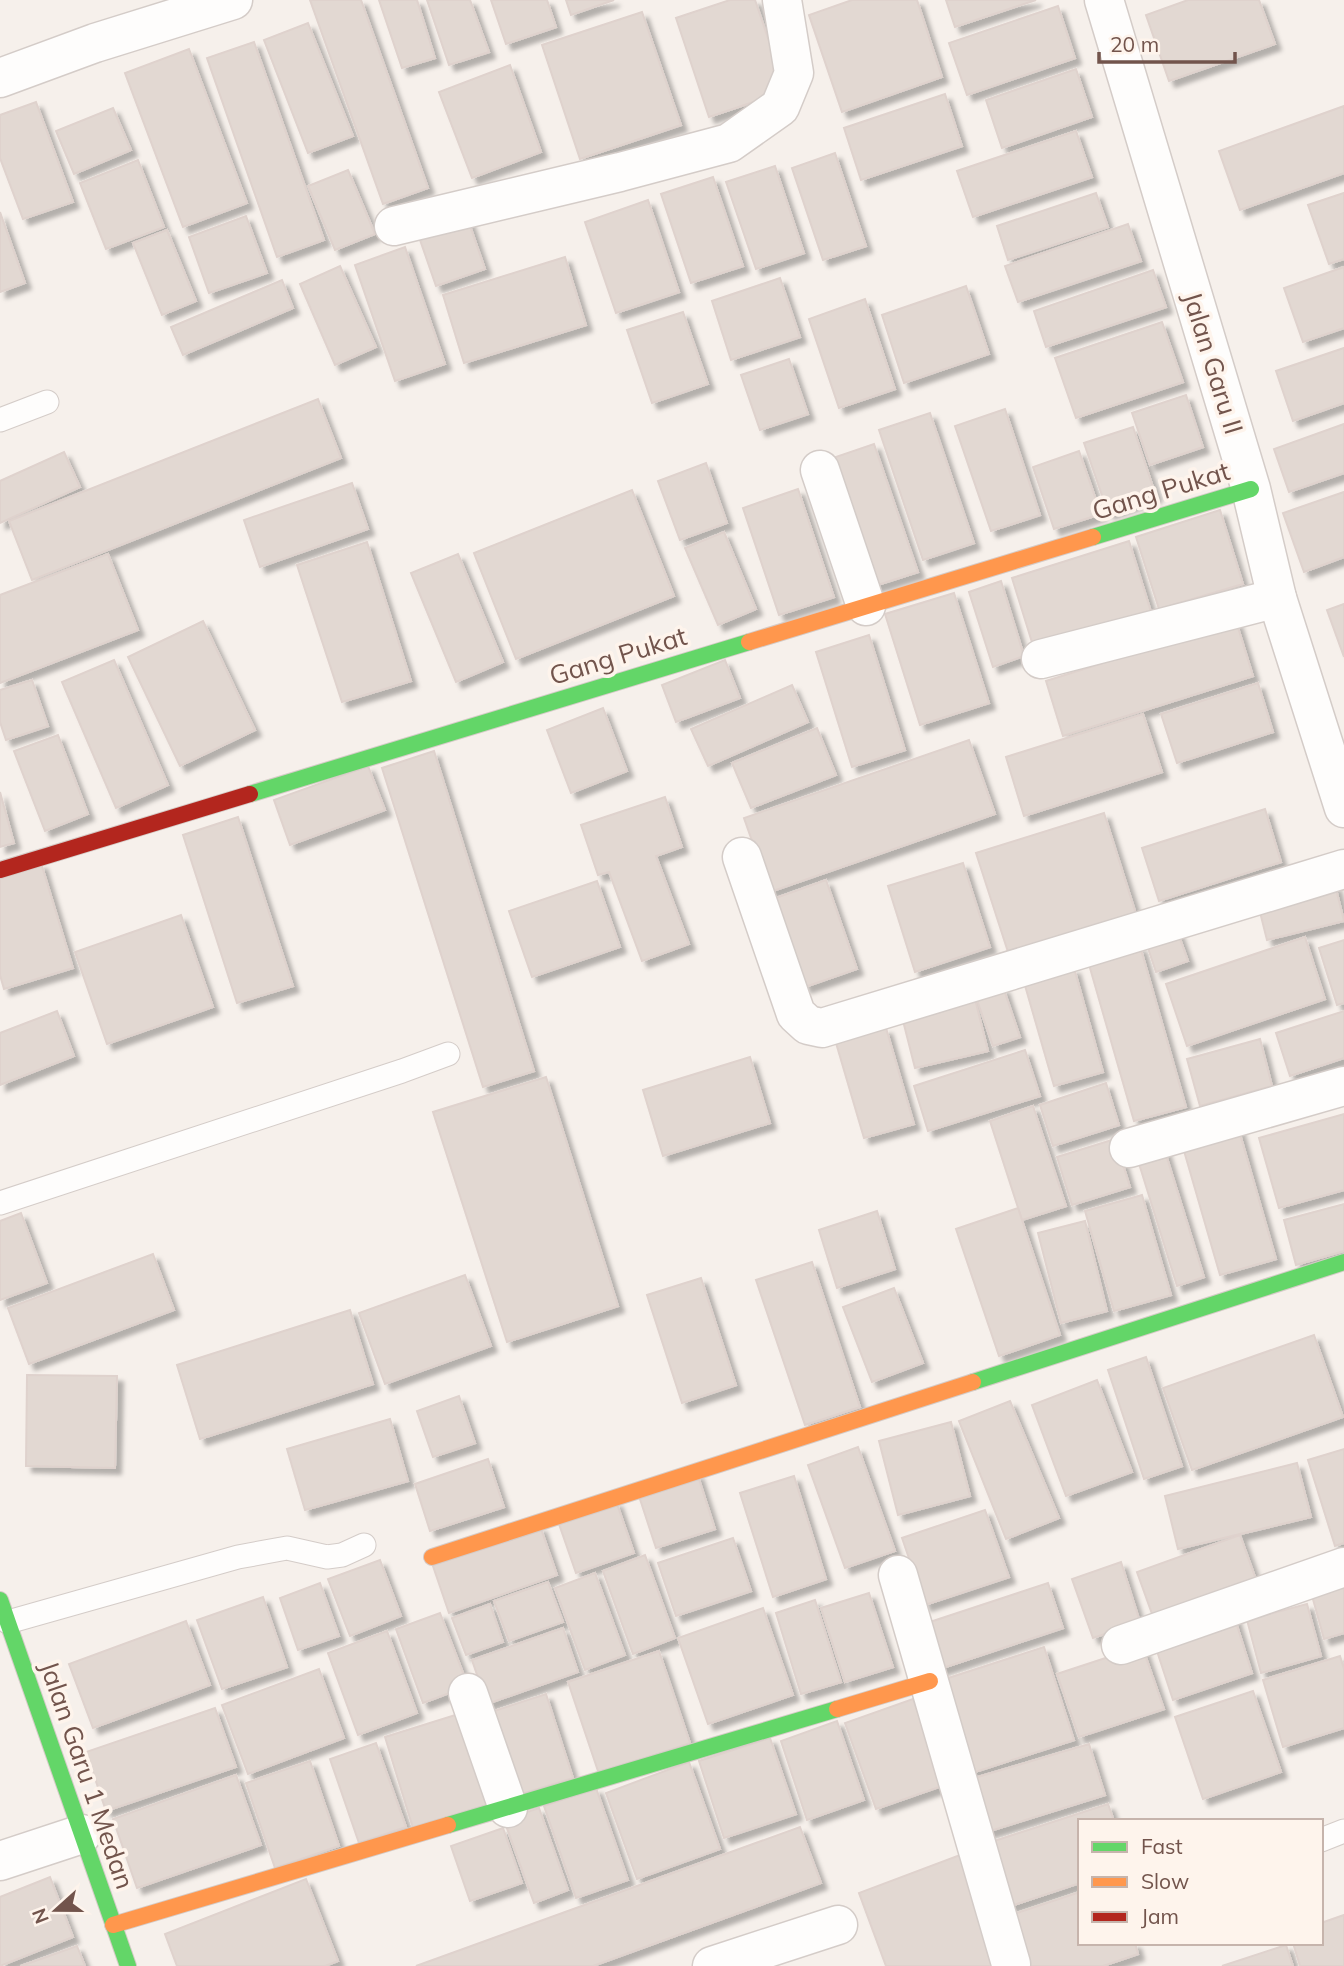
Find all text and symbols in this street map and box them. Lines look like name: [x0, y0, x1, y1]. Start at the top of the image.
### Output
scale bar: [1099, 21, 1236, 65]
text: 20 m: [1110, 31, 1159, 57]
street label: Jalan Garu II: [1176, 288, 1251, 438]
street label: Gang Pukat: [1088, 454, 1234, 527]
street label: Gang Pukat: [545, 619, 691, 692]
street label: Jalan Garu 1 Medan: [33, 1656, 142, 1893]
legend: [1078, 1819, 1323, 1945]
text: Fast: [1141, 1833, 1183, 1859]
text: Slow: [1141, 1868, 1189, 1894]
north arrow: [21, 1875, 91, 1945]
text: Jam: [1141, 1903, 1179, 1929]
text: N: [26, 1905, 54, 1927]

